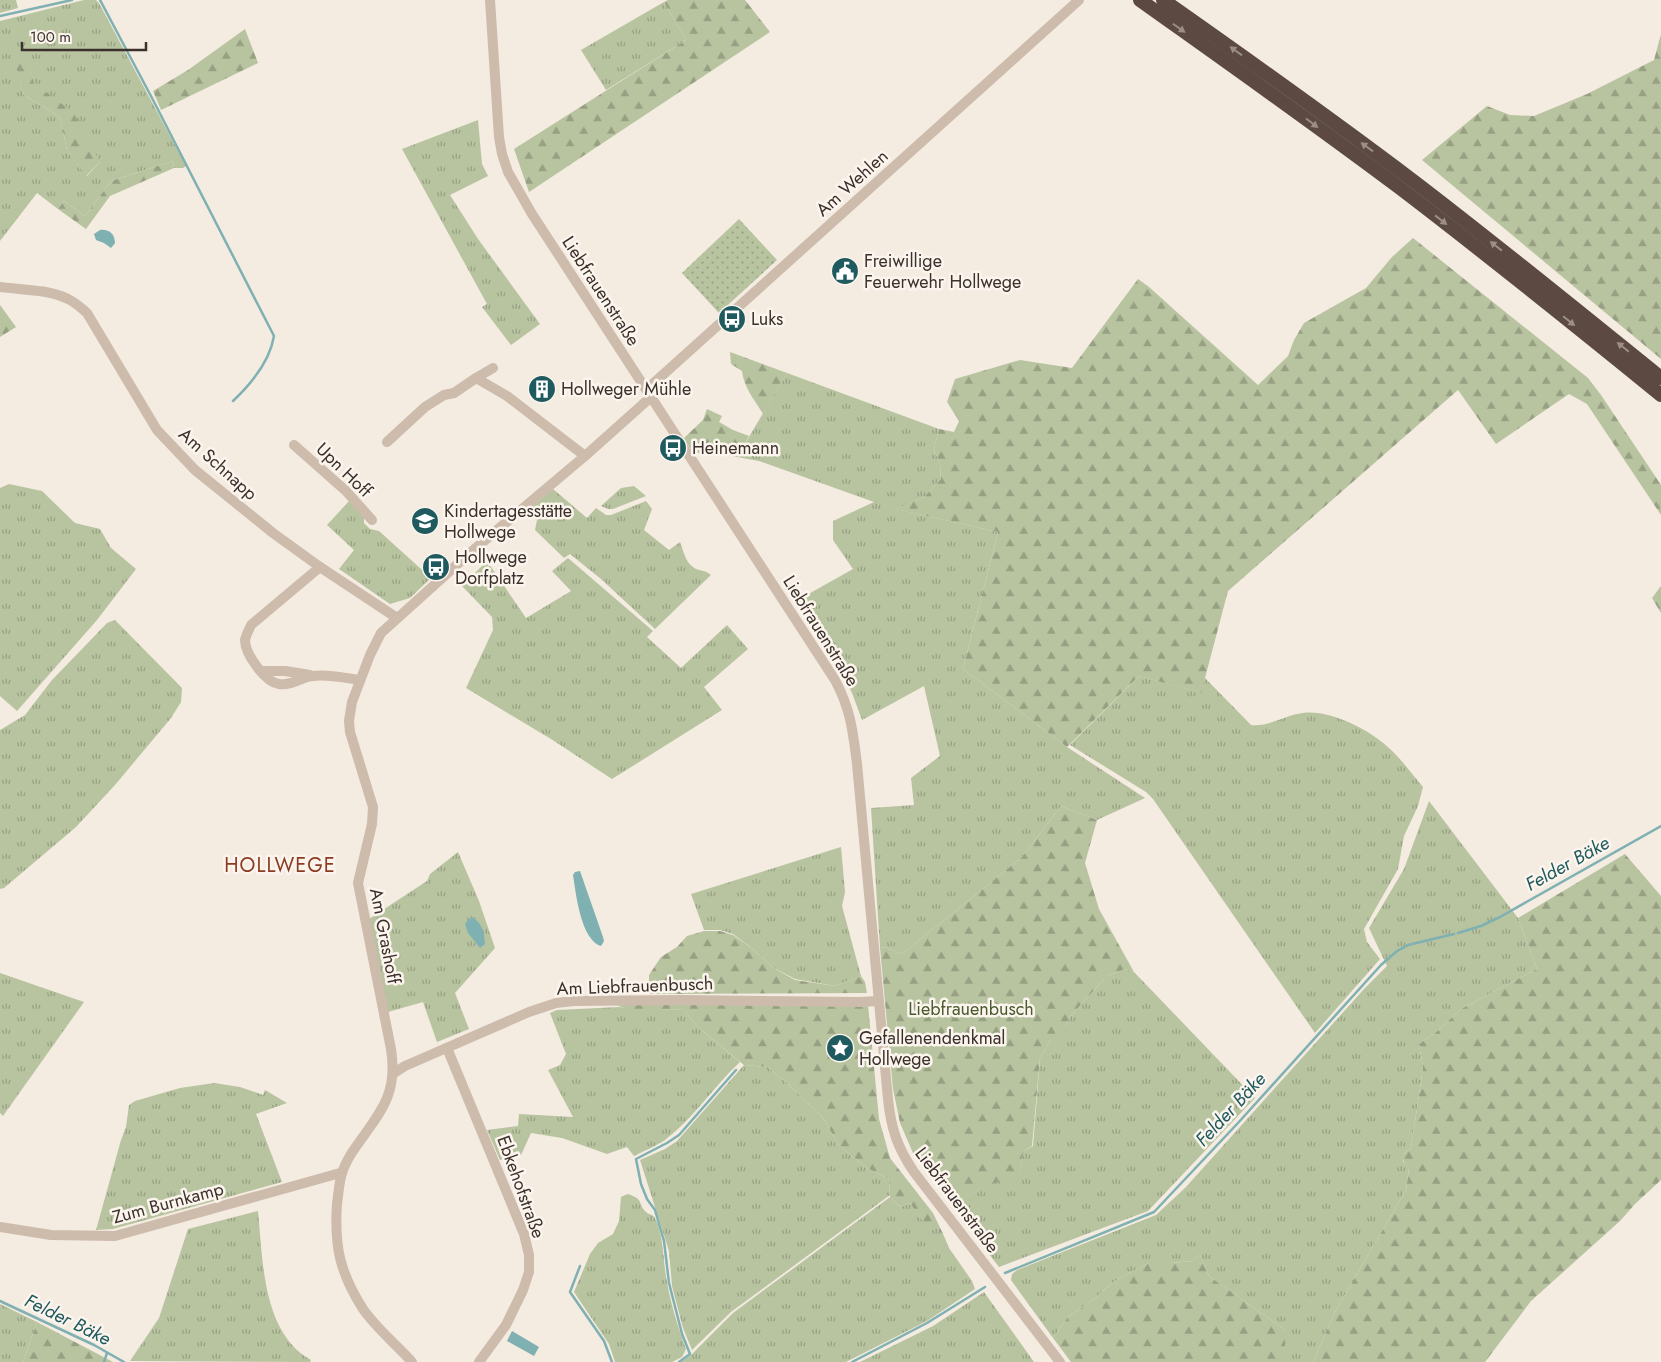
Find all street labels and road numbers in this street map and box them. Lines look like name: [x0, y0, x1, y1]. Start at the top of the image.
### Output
street label: Am Wehlen: [810, 143, 894, 223]
street label: Liebfrauenstraße: [556, 231, 646, 351]
street label: Am Schnapp: [173, 422, 263, 506]
street label: Upn Hoff: [310, 437, 379, 504]
street label: Liebfrauenstraße: [777, 571, 865, 691]
street label: Am Grashoff: [363, 886, 407, 987]
street label: Am Liebfrauenbusch: [556, 970, 714, 1002]
street label: Ebkehofstraße: [490, 1132, 552, 1242]
street label: Liebfrauenstraße: [909, 1142, 1005, 1258]
street label: Zum Burnkamp: [110, 1176, 226, 1230]

